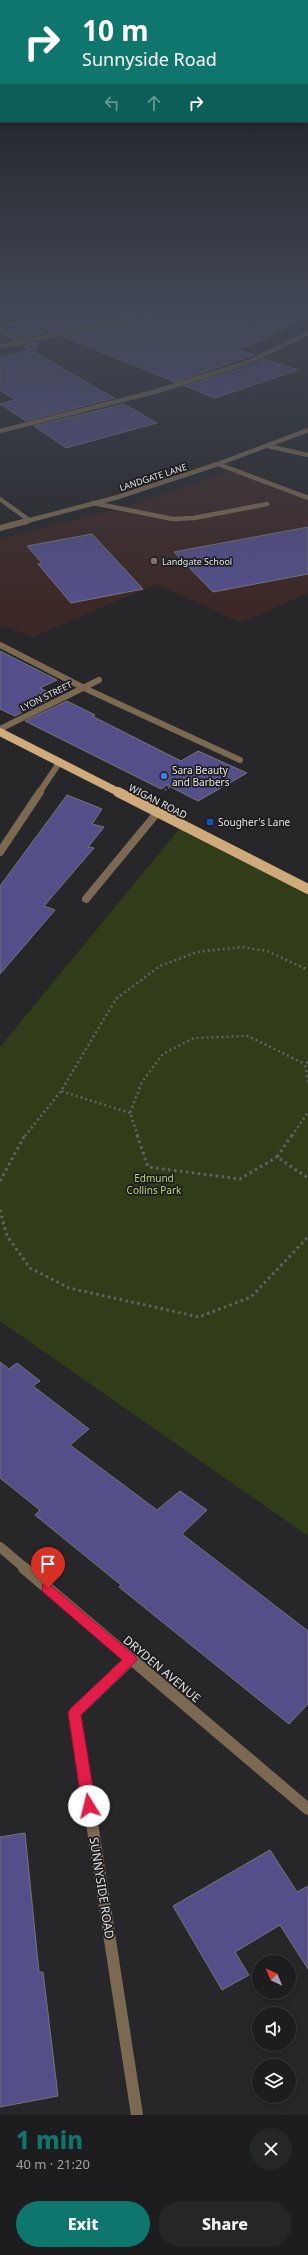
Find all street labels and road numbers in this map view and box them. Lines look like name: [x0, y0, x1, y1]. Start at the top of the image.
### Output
street label: LANDGATE LANE: [118, 460, 188, 494]
street label: LYON STREET: [18, 678, 74, 714]
street label: WIGAN ROAD: [126, 780, 190, 822]
street label: DRYDEN AVENUE: [120, 1632, 204, 1706]
street label: SUNNYSIDE ROAD: [86, 1836, 118, 1940]

